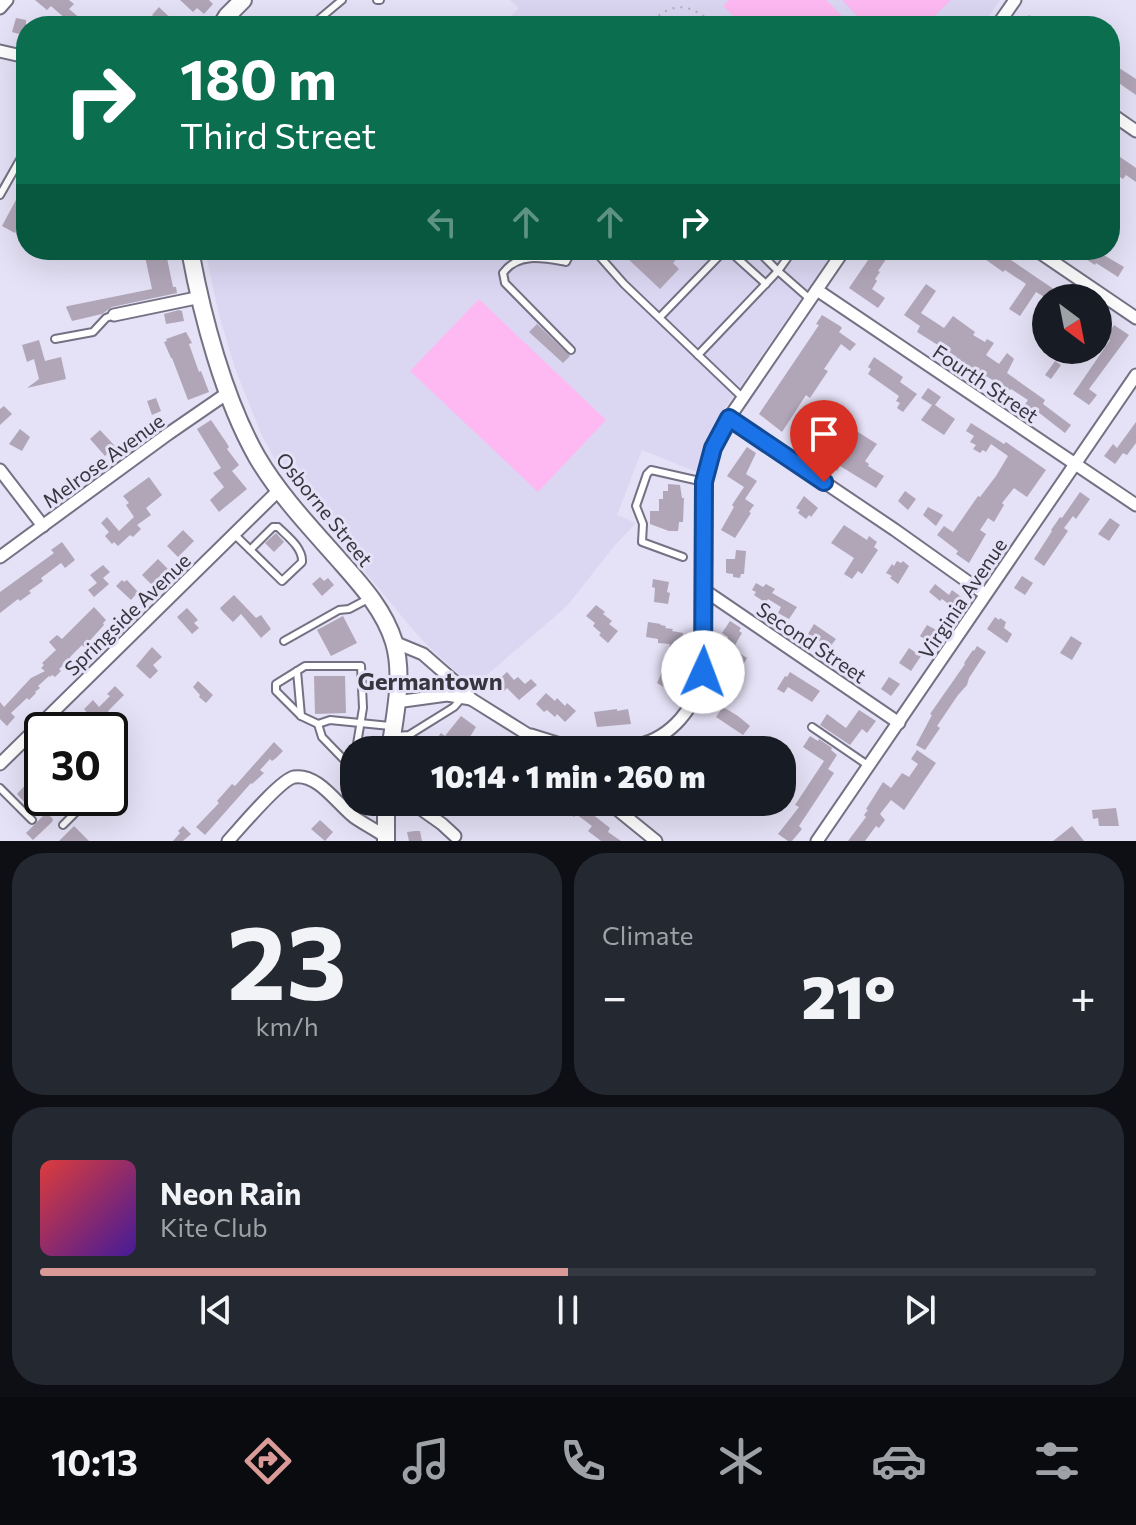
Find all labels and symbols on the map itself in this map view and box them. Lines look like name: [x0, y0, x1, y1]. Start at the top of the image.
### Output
north arrow: [1032, 284, 1112, 364]
street label: Fourth Street: [929, 339, 1043, 427]
pin: [790, 400, 858, 482]
street label: Melrose Avenue: [38, 408, 168, 512]
street label: Osborne Street: [272, 447, 378, 571]
street label: Virginia Avenue: [913, 533, 1011, 663]
street label: Springside Avenue: [59, 548, 195, 680]
street label: Second Street: [752, 596, 872, 688]
position arrow: [661, 630, 745, 714]
district label: Germantown: [357, 666, 503, 695]
speed limit sign: 30: [24, 712, 128, 816]

